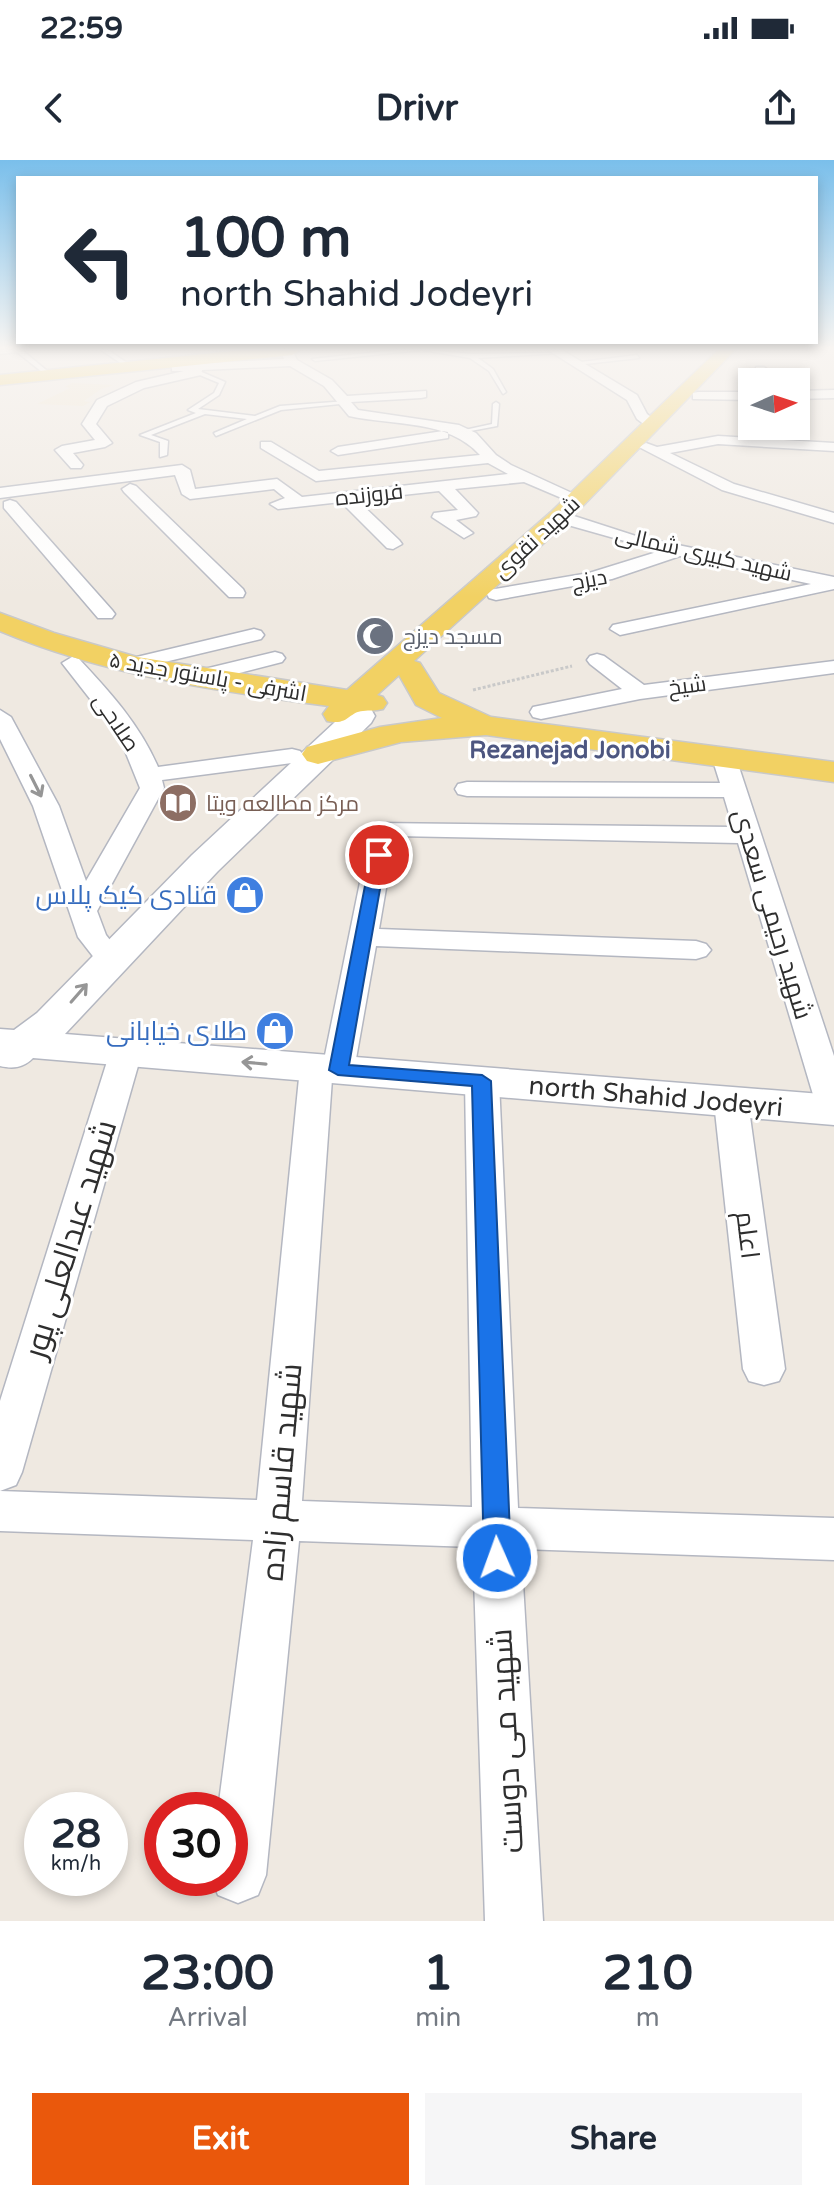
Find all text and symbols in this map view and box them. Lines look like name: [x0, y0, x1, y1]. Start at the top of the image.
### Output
text: 22:59: [40, 10, 123, 47]
icon: back: [32, 86, 76, 130]
icon: share: [758, 86, 802, 130]
text: Drivr: [376, 87, 458, 130]
text: 100 m: [180, 205, 351, 272]
icon: left: [48, 208, 152, 312]
text: north Shahid Jodeyri: [180, 273, 533, 316]
north arrow: [738, 368, 810, 440]
map controls: [738, 368, 810, 440]
street label: فروزنده: [334, 478, 404, 511]
street label: شهید نقوی: [488, 491, 585, 584]
street label: شهید کبیری شمالی: [613, 521, 795, 587]
street label: دیزج: [569, 564, 609, 597]
mosque icon: مسجد دیزج: [354, 615, 396, 657]
place label: مسجد دیزج: [403, 624, 503, 651]
street label: اشرفی - پاستور جدید ۵: [107, 647, 308, 708]
street label: شیخ: [666, 671, 708, 702]
street label: صلاحی: [87, 689, 145, 757]
district label: Rezanejad Jonobi: [469, 736, 671, 765]
one-way arrow: [28, 774, 44, 798]
library icon: مرکز مطالعه ویتا: [157, 782, 199, 824]
place label: مرکز مطالعه ویتا: [206, 791, 359, 817]
street label: شهید رحیمی سعدی: [726, 805, 819, 1023]
pin: [345, 821, 413, 889]
icon: arrive: [357, 833, 401, 877]
shop icon: قنادی کیک پلاس: [224, 874, 266, 916]
place label: قنادی کیک پلاس: [36, 880, 217, 912]
one-way arrow: [70, 983, 88, 1003]
shop icon: طلای خیابانی: [254, 1010, 296, 1052]
place label: طلای خیابانی: [106, 1016, 247, 1047]
one-way arrow: [241, 1055, 268, 1070]
street label: north Shahid Jodeyri: [528, 1070, 784, 1123]
street label: شهید عبدالعلی پور: [16, 1115, 126, 1365]
street label: اعلم: [727, 1210, 766, 1261]
street label: شهید قاسم زاده: [254, 1362, 312, 1583]
position arrow: [455, 1516, 539, 1600]
street label: شهید می دوست: [482, 1628, 532, 1854]
speed limit sign: 30: [144, 1792, 248, 1896]
text: 28: [51, 1810, 101, 1858]
text: km/h: [51, 1852, 101, 1876]
text: 23:00: [141, 1945, 274, 2003]
text: 1: [423, 1945, 453, 2003]
text: 210: [602, 1945, 693, 2003]
text: Arrival: [167, 2002, 248, 2033]
text: min: [415, 2002, 461, 2033]
text: m: [636, 2002, 660, 2033]
button: Exit: [32, 2093, 409, 2185]
button: Share: [425, 2093, 802, 2185]

